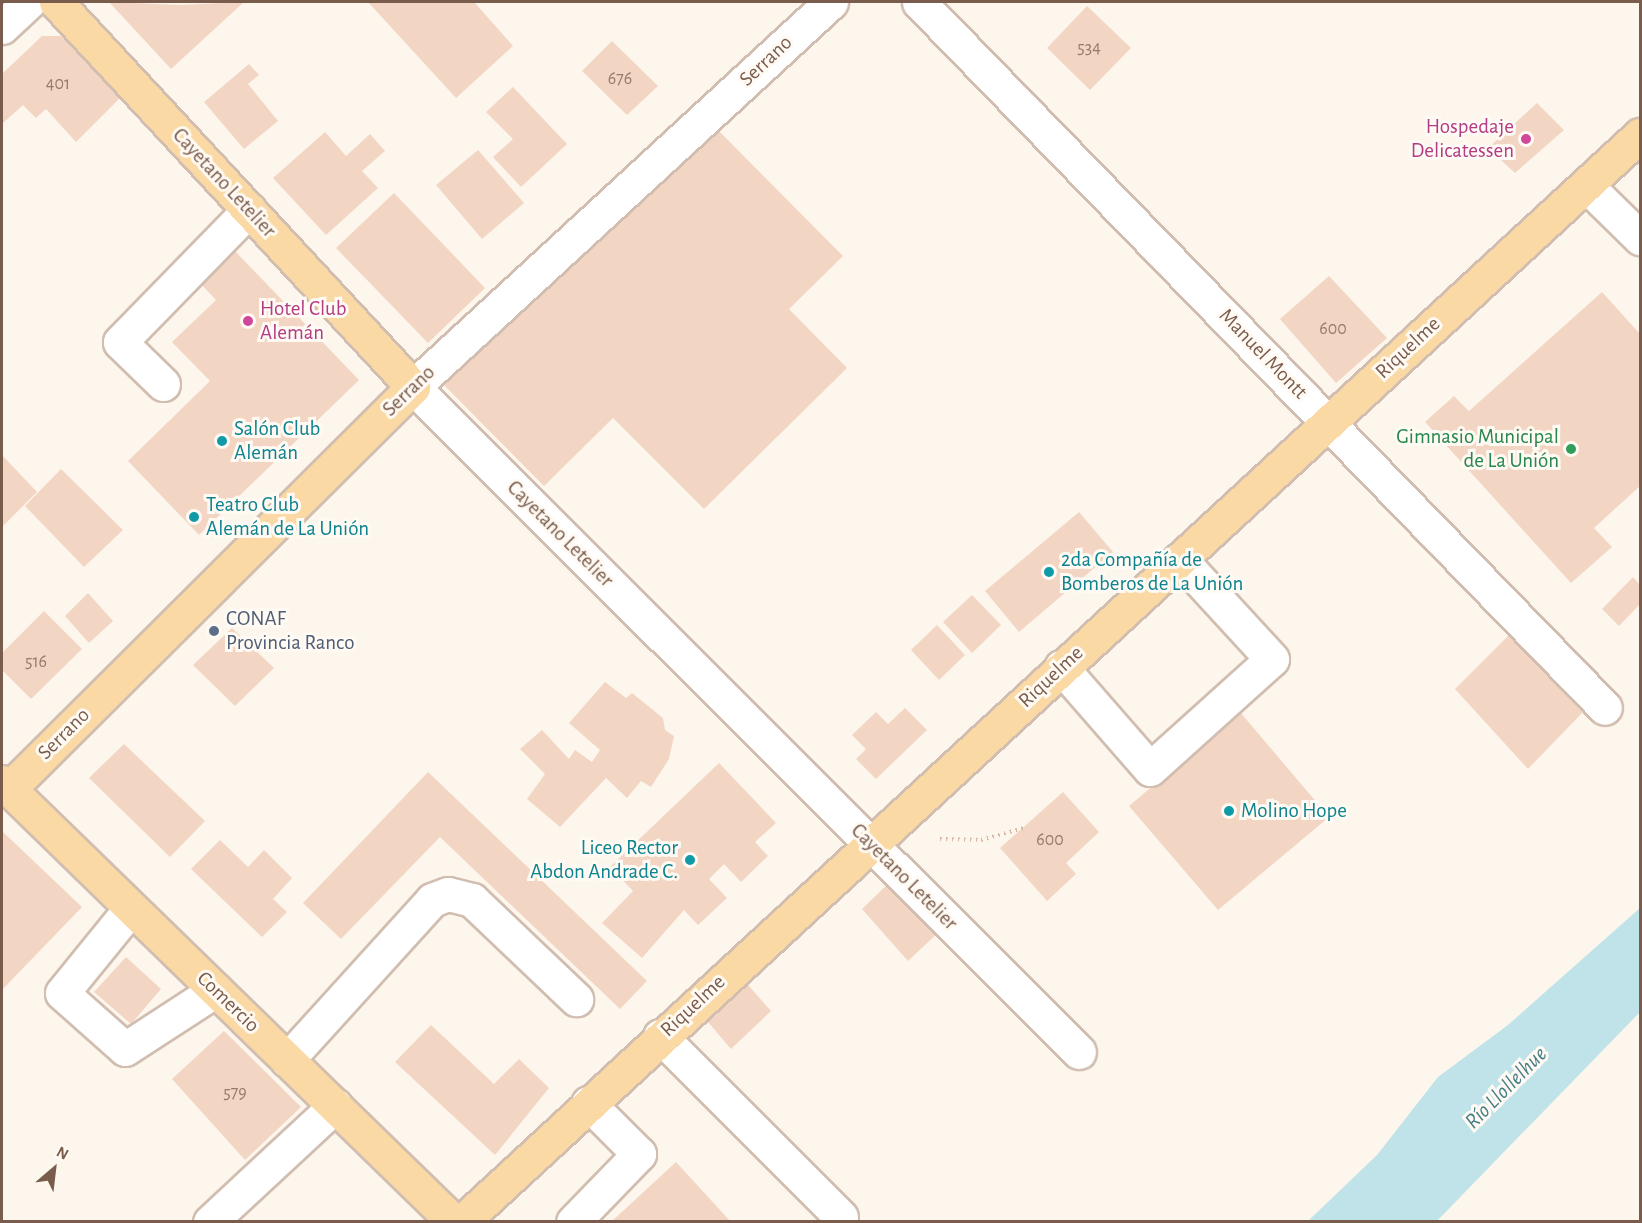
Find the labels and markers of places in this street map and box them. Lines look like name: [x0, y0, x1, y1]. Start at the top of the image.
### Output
place label: Hospedaje Delicatessen: [1411, 114, 1514, 164]
marker: Hospedaje Delicatessen: [1519, 132, 1533, 146]
place label: Hotel Club Alemán: [260, 296, 347, 346]
marker: Hotel Club Alemán: [241, 314, 255, 328]
place label: Salón Club Alemán: [234, 416, 320, 466]
place label: Gimnasio Municipal de La Unión: [1396, 424, 1559, 474]
marker: Salón Club Alemán: [215, 434, 229, 448]
marker: Gimnasio Municipal de La Unión: [1564, 442, 1578, 456]
place label: Teatro Club Alemán de La Unión: [206, 492, 369, 542]
marker: Teatro Club Alemán de La Unión: [187, 510, 201, 524]
place label: 2da Compañía de Bomberos de La Unión: [1061, 547, 1243, 597]
marker: 2da Compañía de Bomberos de La Unión: [1042, 565, 1056, 579]
place label: CONAF Provincia Ranco: [226, 606, 354, 656]
marker: CONAF Provincia Ranco: [207, 624, 221, 638]
place label: Molino Hope: [1241, 798, 1347, 824]
marker: Molino Hope: [1222, 804, 1236, 818]
place label: Liceo Rector Abdon Andrade C.: [530, 835, 678, 885]
marker: Liceo Rector Abdon Andrade C.: [683, 853, 697, 867]

